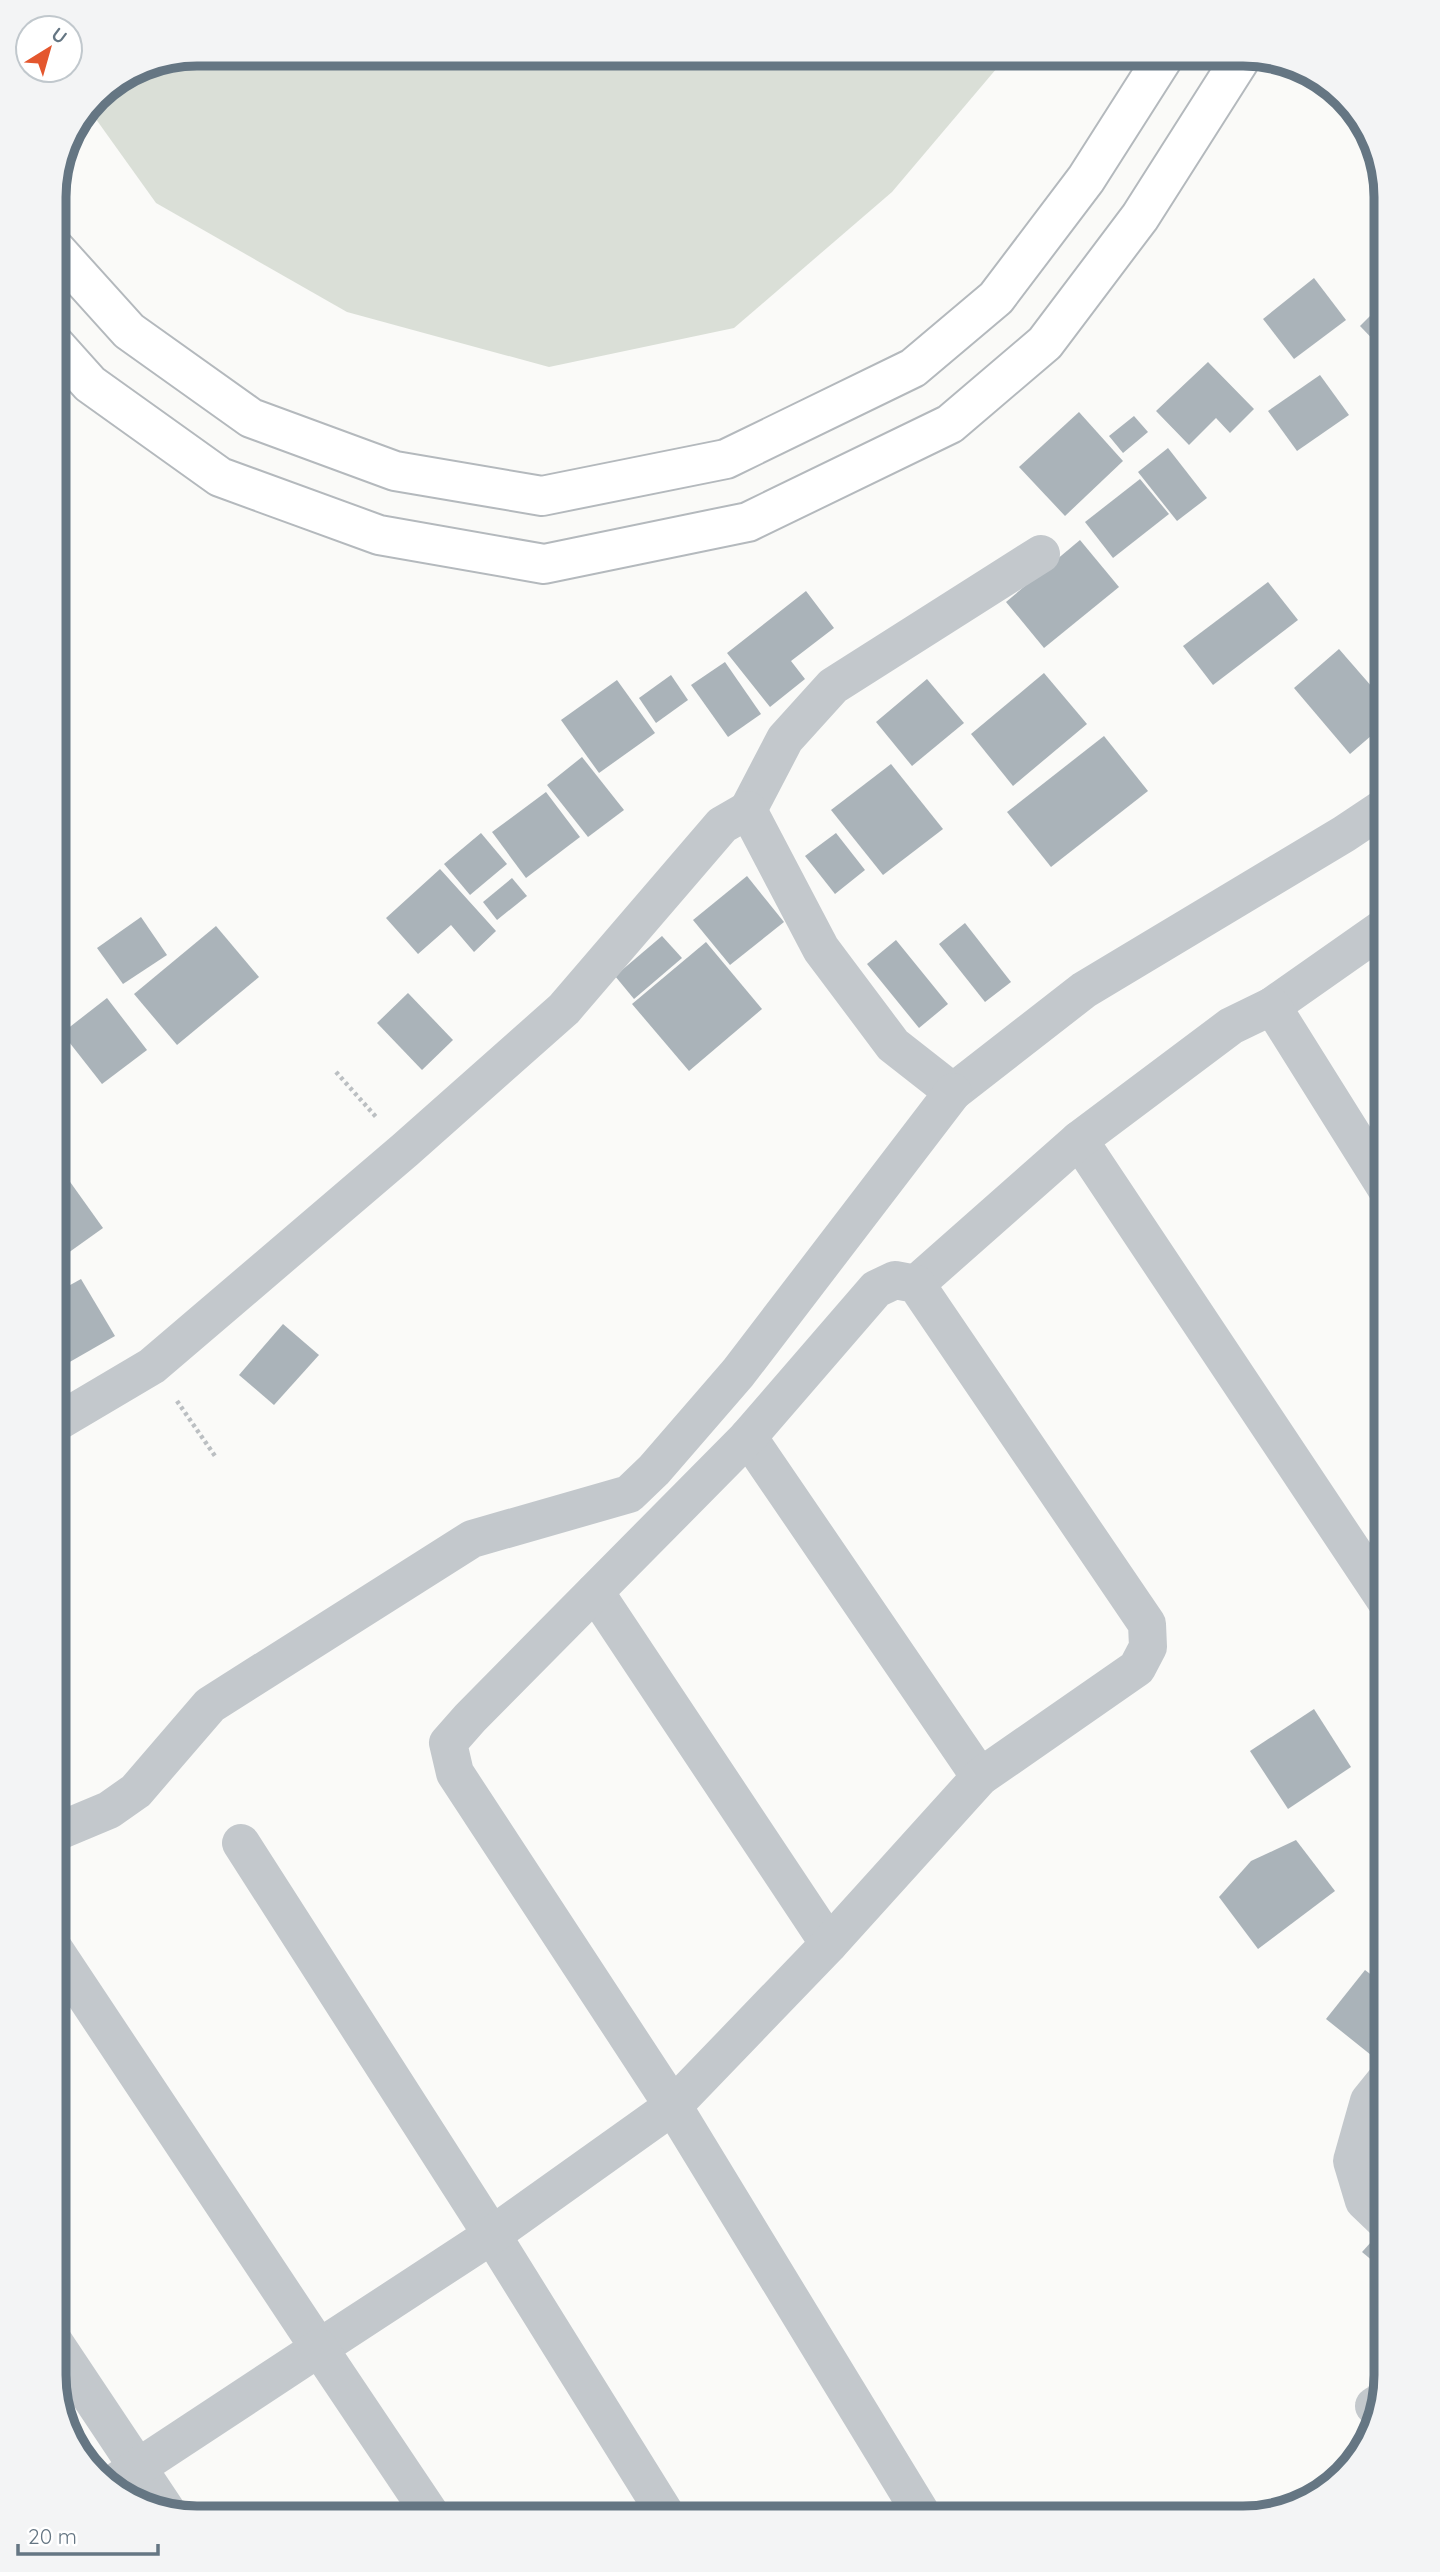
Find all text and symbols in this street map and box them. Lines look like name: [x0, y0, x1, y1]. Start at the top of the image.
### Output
north arrow: [14, 14, 84, 84]
text: U: [47, 22, 72, 49]
scale bar: [18, 2512, 158, 2556]
text: 20 m: [28, 2523, 77, 2549]

